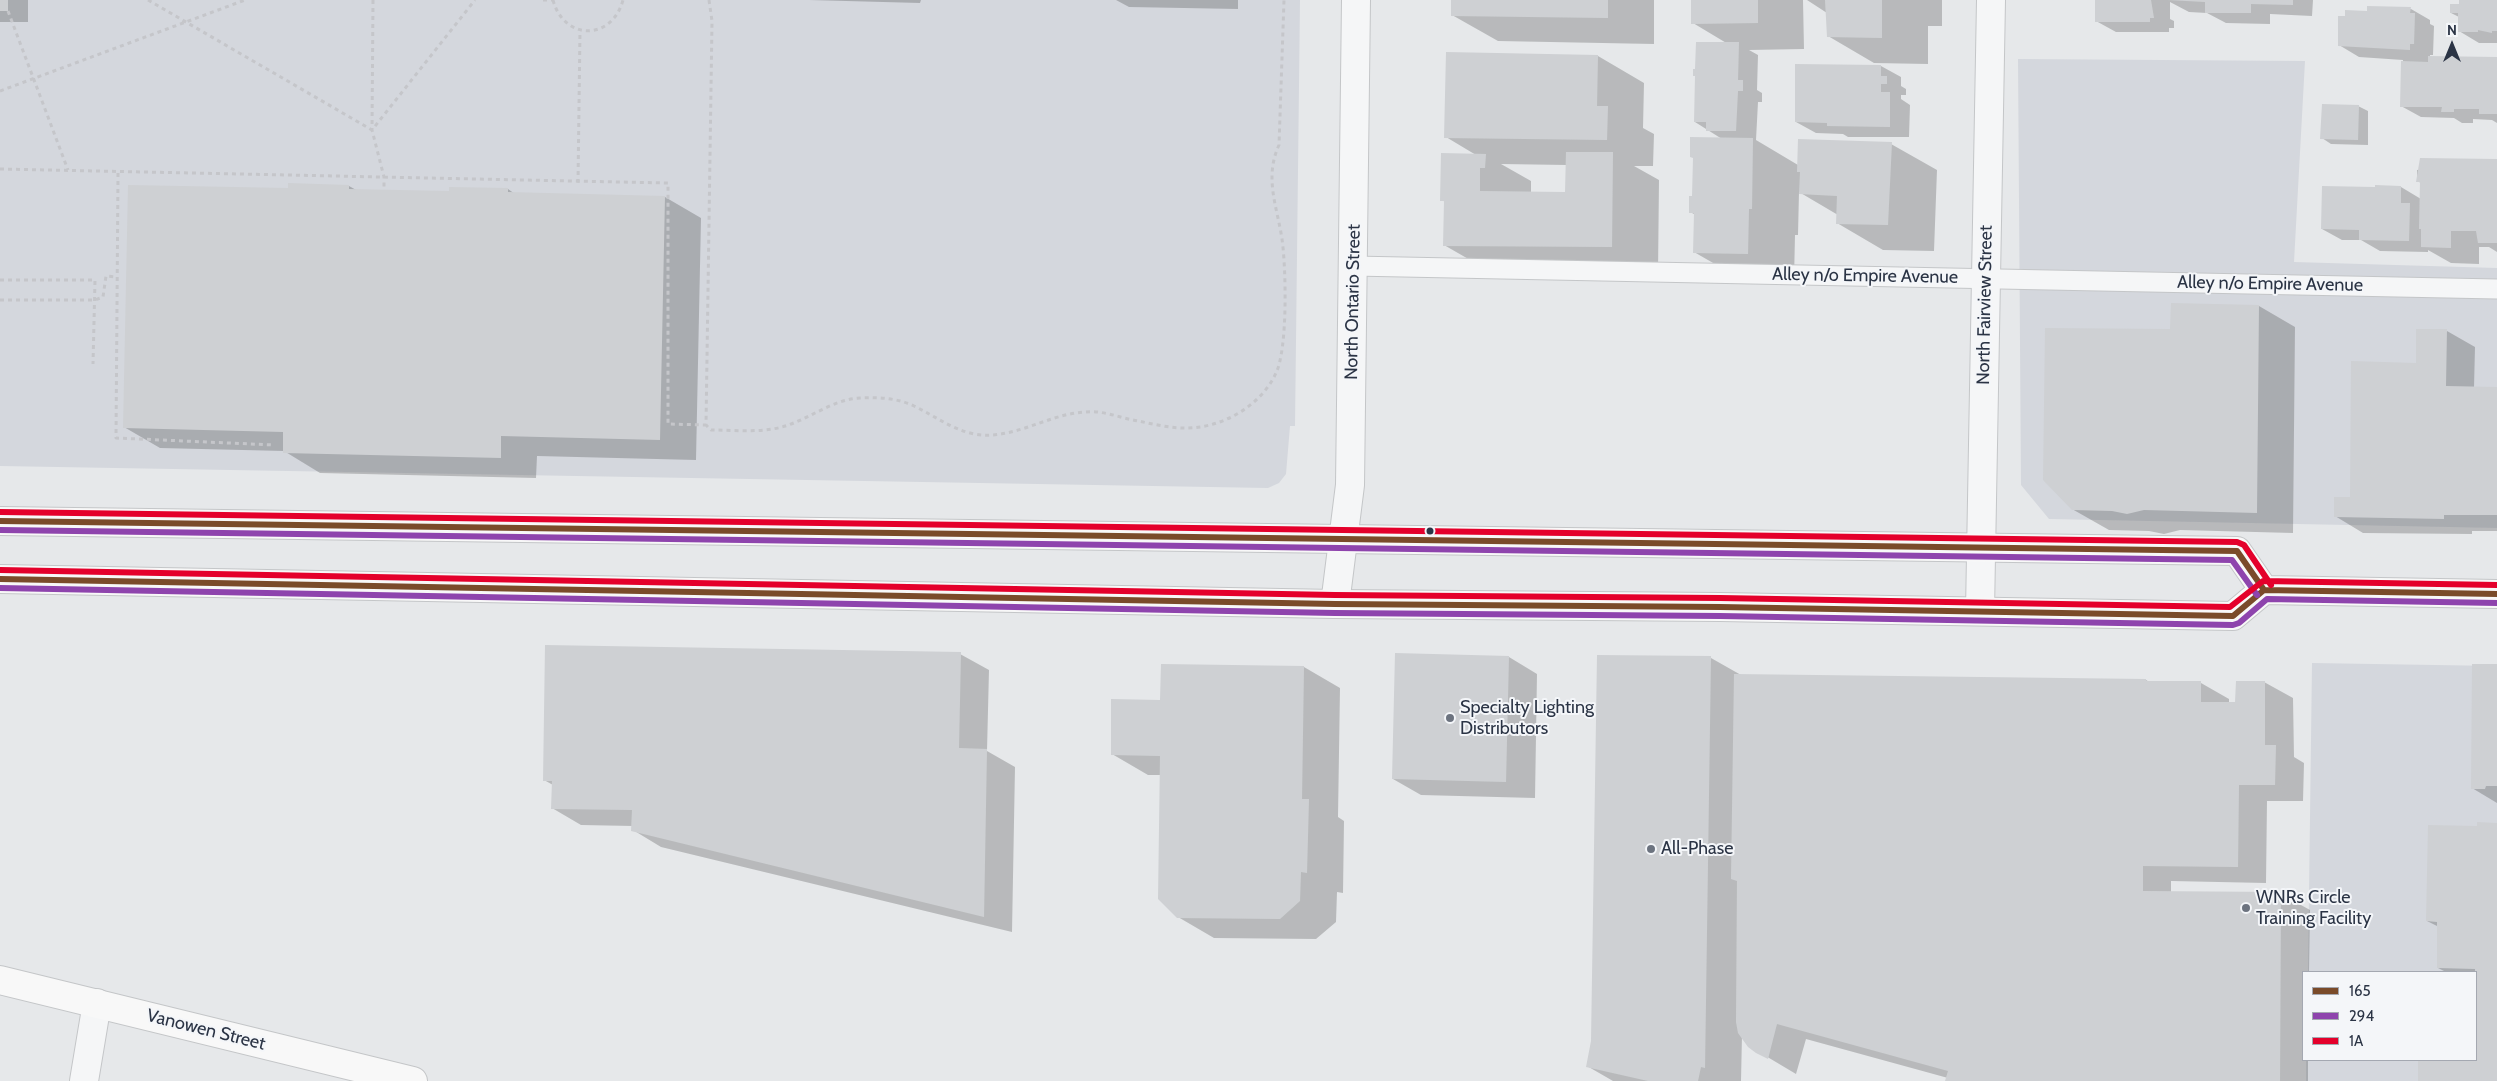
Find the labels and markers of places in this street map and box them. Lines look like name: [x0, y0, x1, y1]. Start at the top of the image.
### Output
unlabelled marker: [1425, 526, 1435, 536]
place label: Specialty Lighting Distributors: [1460, 697, 1594, 740]
marker: Specialty Lighting Distributors: [1444, 712, 1456, 724]
place label: All-Phase: [1661, 838, 1733, 860]
marker: All-Phase: [1645, 843, 1657, 855]
place label: WNRs Circle Training Facility: [2256, 887, 2371, 930]
marker: WNRs Circle Training Facility: [2240, 902, 2252, 914]

